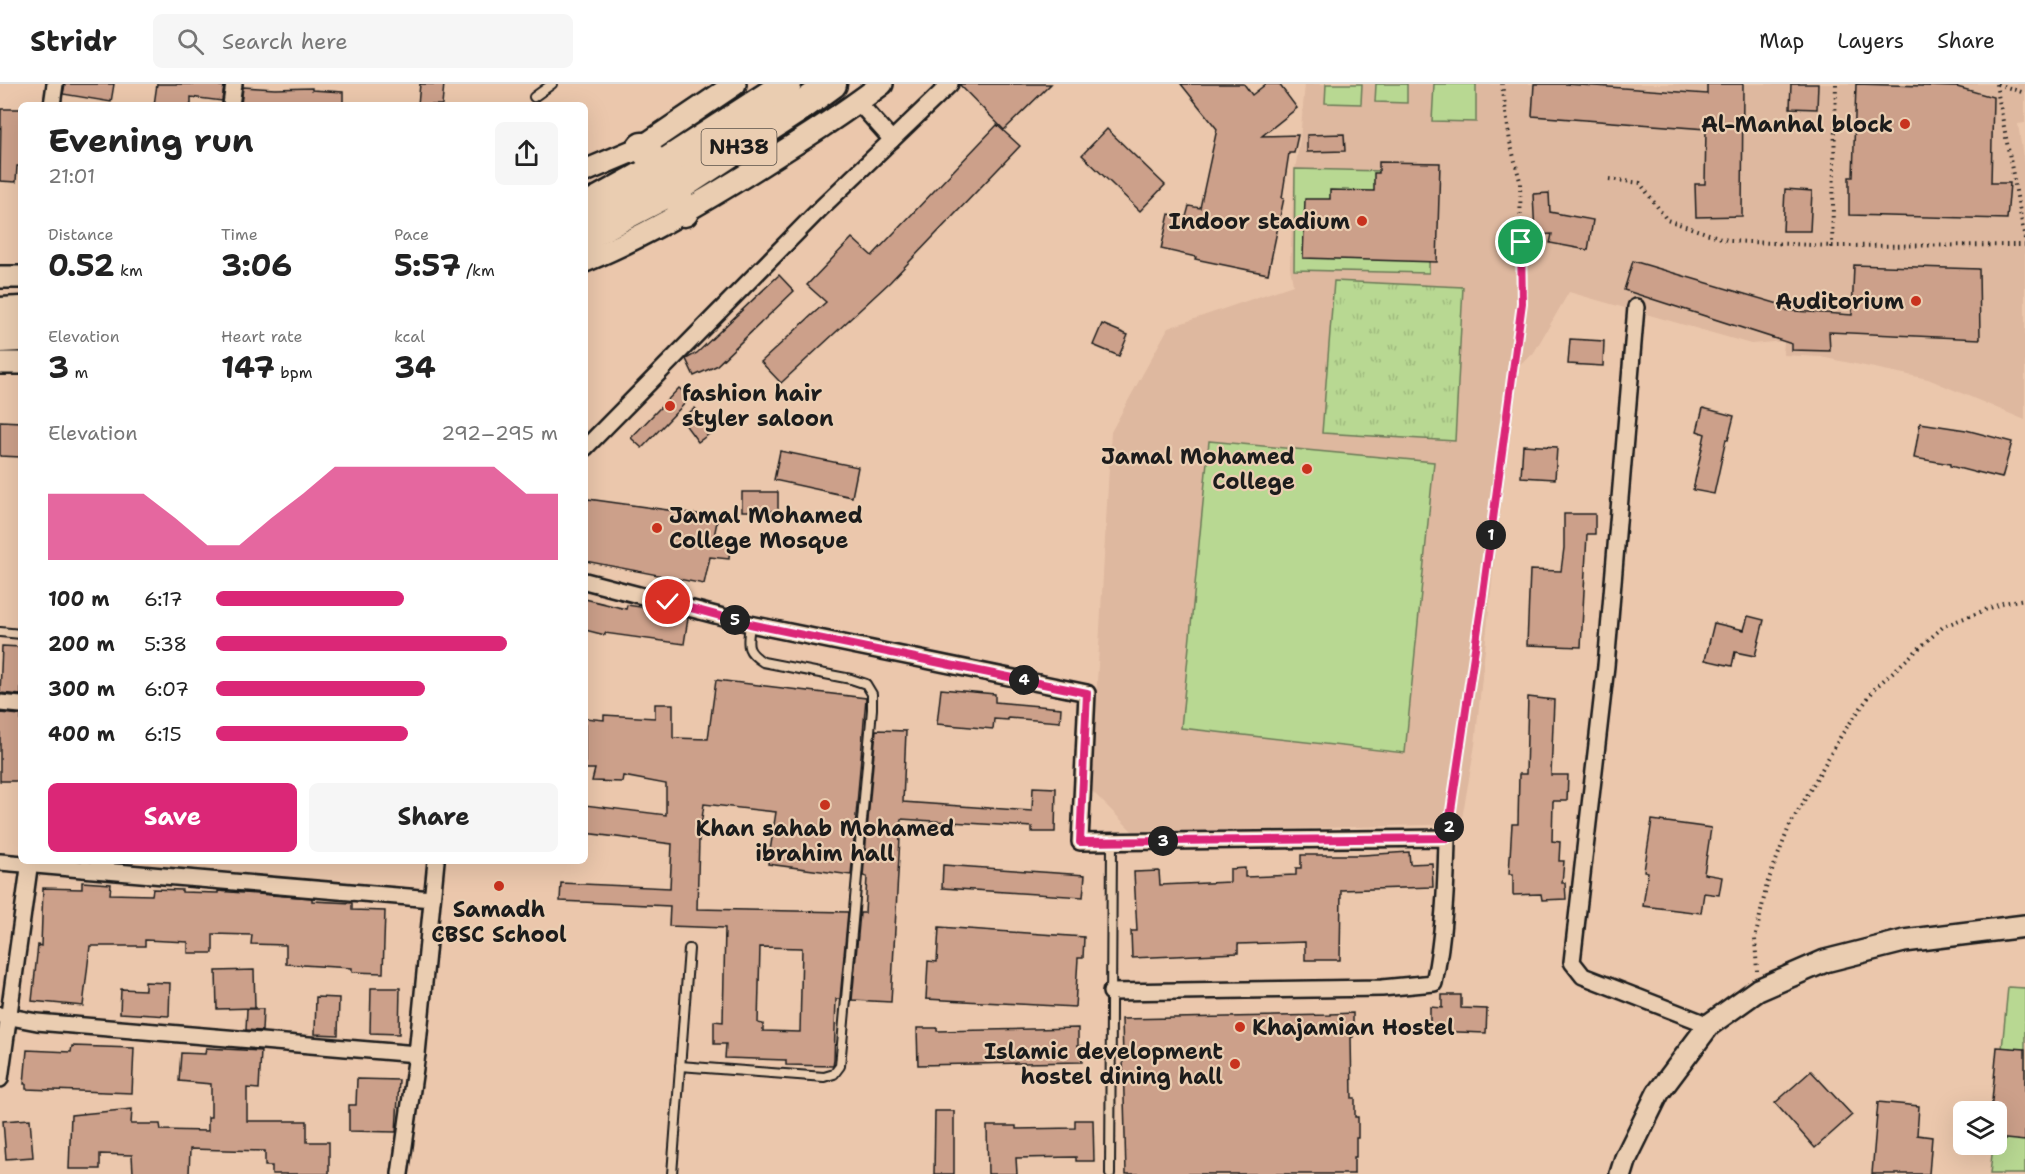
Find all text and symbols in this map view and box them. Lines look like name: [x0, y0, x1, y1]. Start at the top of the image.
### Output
search box: [153, 14, 573, 68]
text: Stridr: [30, 22, 117, 60]
icon: search: [174, 25, 207, 58]
text: Search here: [222, 27, 348, 56]
text: Map: [1759, 27, 1804, 55]
text: Layers: [1837, 27, 1904, 55]
text: Share: [1937, 27, 1995, 55]
place label: Al-Manhal block: [1701, 110, 1893, 139]
marker: Al-Manhal block: [1898, 117, 1912, 131]
text: Evening run: [48, 118, 254, 163]
button: share: [495, 122, 558, 185]
road number: NH38: [702, 129, 777, 165]
text: 21:01: [48, 163, 95, 189]
place label: Indoor stadium: [1169, 207, 1350, 236]
marker: Indoor stadium: [1355, 214, 1369, 228]
pin: [1495, 216, 1546, 267]
text: Distance: [48, 224, 114, 245]
text: Time: [221, 224, 258, 245]
text: Pace: [394, 224, 429, 245]
icon: arrive: [1504, 225, 1537, 258]
text: 0.52: [48, 245, 115, 286]
text: 3:06: [221, 245, 292, 286]
text: 5:57: [394, 245, 461, 286]
text: km: [115, 260, 143, 281]
text: /km: [461, 260, 495, 281]
place label: Auditorium: [1775, 287, 1904, 316]
marker: Auditorium: [1909, 294, 1923, 308]
text: Elevation: [48, 326, 120, 347]
text: Heart rate: [221, 326, 303, 347]
text: kcal: [394, 326, 425, 347]
text: 3: [48, 347, 69, 388]
text: 147: [221, 347, 275, 388]
text: 34: [394, 347, 436, 388]
text: m: [69, 362, 88, 383]
text: bpm: [275, 362, 312, 383]
place label: fashion hair styler saloon: [682, 379, 834, 433]
marker: fashion hair styler saloon: [663, 399, 677, 413]
text: Elevation: [48, 420, 138, 446]
text: 292–295 m: [441, 420, 558, 446]
place label: Jamal Mohamed College: [1101, 442, 1295, 496]
marker: Jamal Mohamed College: [1300, 462, 1314, 476]
place label: Jamal Mohamed College Mosque: [669, 501, 863, 555]
pin: 1: [1476, 520, 1506, 550]
marker: Jamal Mohamed College Mosque: [650, 521, 664, 535]
text: 1: [1487, 524, 1495, 545]
pin: [642, 576, 693, 627]
icon: check: [651, 585, 684, 618]
text: 100 m: [48, 586, 110, 612]
text: 6:17: [144, 586, 183, 612]
pin: 5: [720, 605, 750, 635]
text: 5: [730, 609, 740, 630]
text: 200 m: [48, 631, 115, 657]
text: 5:38: [144, 631, 187, 657]
pin: 4: [1009, 665, 1039, 695]
text: 4: [1018, 669, 1030, 690]
text: 300 m: [48, 676, 115, 702]
text: 6:07: [144, 676, 189, 702]
text: 400 m: [48, 721, 115, 747]
text: 6:15: [144, 721, 182, 747]
button: Save: [48, 783, 297, 852]
button: Share: [309, 783, 558, 852]
marker: Khan sahab Mohamed ibrahim hall: [818, 798, 832, 812]
pin: 2: [1434, 812, 1464, 842]
place label: Khan sahab Mohamed ibrahim hall: [695, 814, 955, 868]
text: 2: [1443, 816, 1455, 837]
pin: 3: [1148, 826, 1178, 856]
text: 3: [1157, 830, 1169, 851]
marker: Samadh CBSC School: [492, 879, 506, 893]
place label: Samadh CBSC School: [431, 895, 567, 949]
place label: Khajamian Hostel: [1252, 1013, 1455, 1042]
marker: Khajamian Hostel: [1233, 1020, 1247, 1034]
place label: Islamic development hostel dining hall: [984, 1037, 1223, 1091]
marker: Islamic development hostel dining hall: [1228, 1057, 1242, 1071]
map controls: [1953, 1101, 2007, 1155]
button: layers: [1953, 1101, 2007, 1155]

